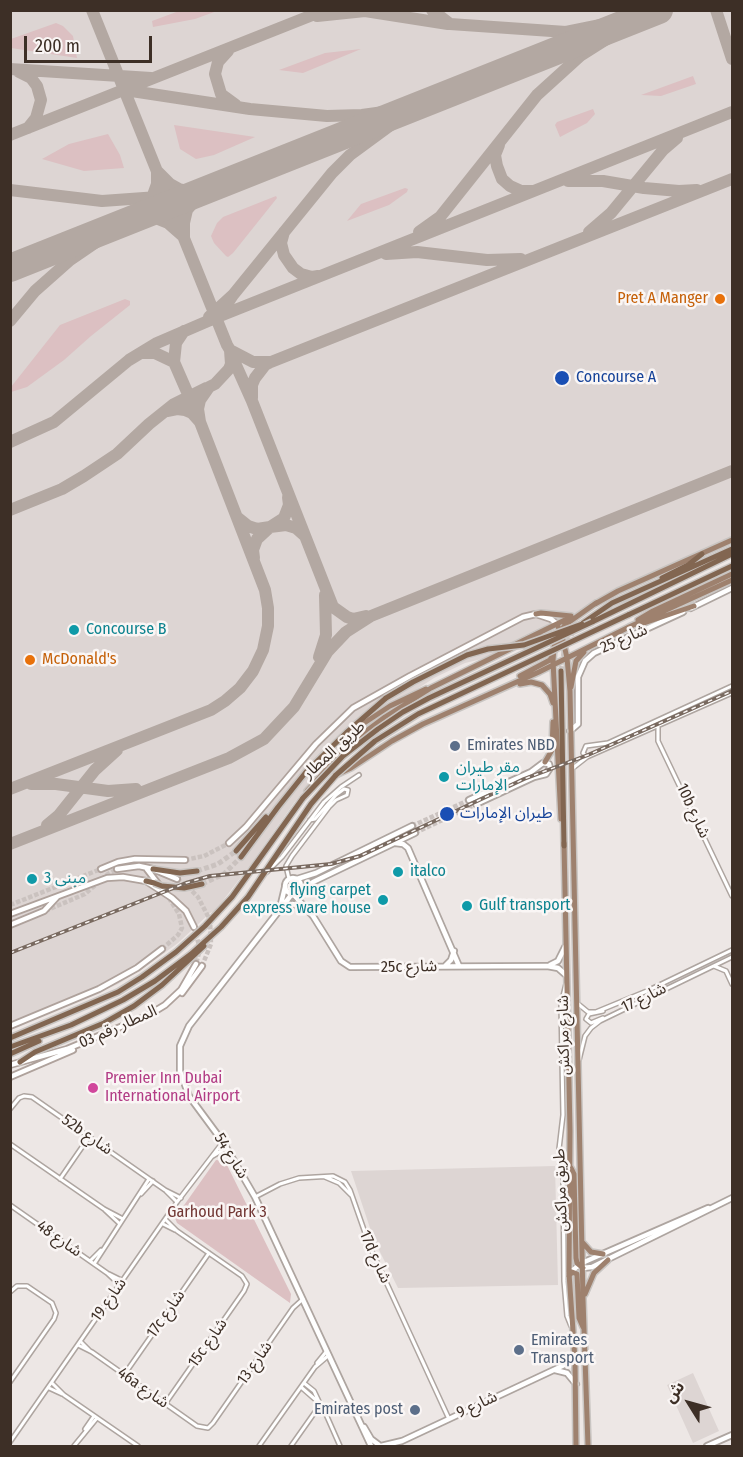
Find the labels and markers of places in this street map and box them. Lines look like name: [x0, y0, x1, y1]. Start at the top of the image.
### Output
place label: Pret A Manger: [617, 289, 708, 309]
marker: Pret A Manger: [713, 292, 727, 306]
place label: Concourse A: [576, 368, 656, 388]
marker: Concourse A: [553, 369, 571, 387]
place label: Concourse B: [86, 620, 167, 640]
marker: Concourse B: [67, 623, 81, 637]
place label: McDonald's: [42, 650, 117, 670]
marker: McDonald's: [23, 653, 37, 667]
place label: Emirates NBD: [467, 736, 555, 756]
marker: Emirates NBD: [448, 739, 462, 753]
place label: مقر طيران الإمارات: [456, 758, 520, 796]
marker: مقر طيران الإمارات: [437, 770, 451, 784]
place label: طيران الإمارات: [460, 804, 553, 824]
marker: طيران الإمارات: [438, 805, 456, 823]
place label: italco: [410, 862, 446, 882]
marker: italco: [391, 865, 405, 879]
place label: مبنى 3: [44, 869, 86, 889]
marker: مبنى 3: [25, 872, 39, 886]
place label: flying carpet express ware house: [243, 881, 371, 919]
marker: flying carpet express ware house: [376, 893, 390, 907]
place label: Gulf transport: [479, 896, 571, 916]
marker: Gulf transport: [460, 899, 474, 913]
place label: Premier Inn Dubai International Airport: [105, 1069, 240, 1107]
marker: Premier Inn Dubai International Airport: [86, 1081, 100, 1095]
place label: Emirates Transport: [531, 1331, 594, 1369]
marker: Emirates Transport: [512, 1343, 526, 1357]
place label: Emirates post: [314, 1400, 403, 1420]
marker: Emirates post: [408, 1403, 422, 1417]

